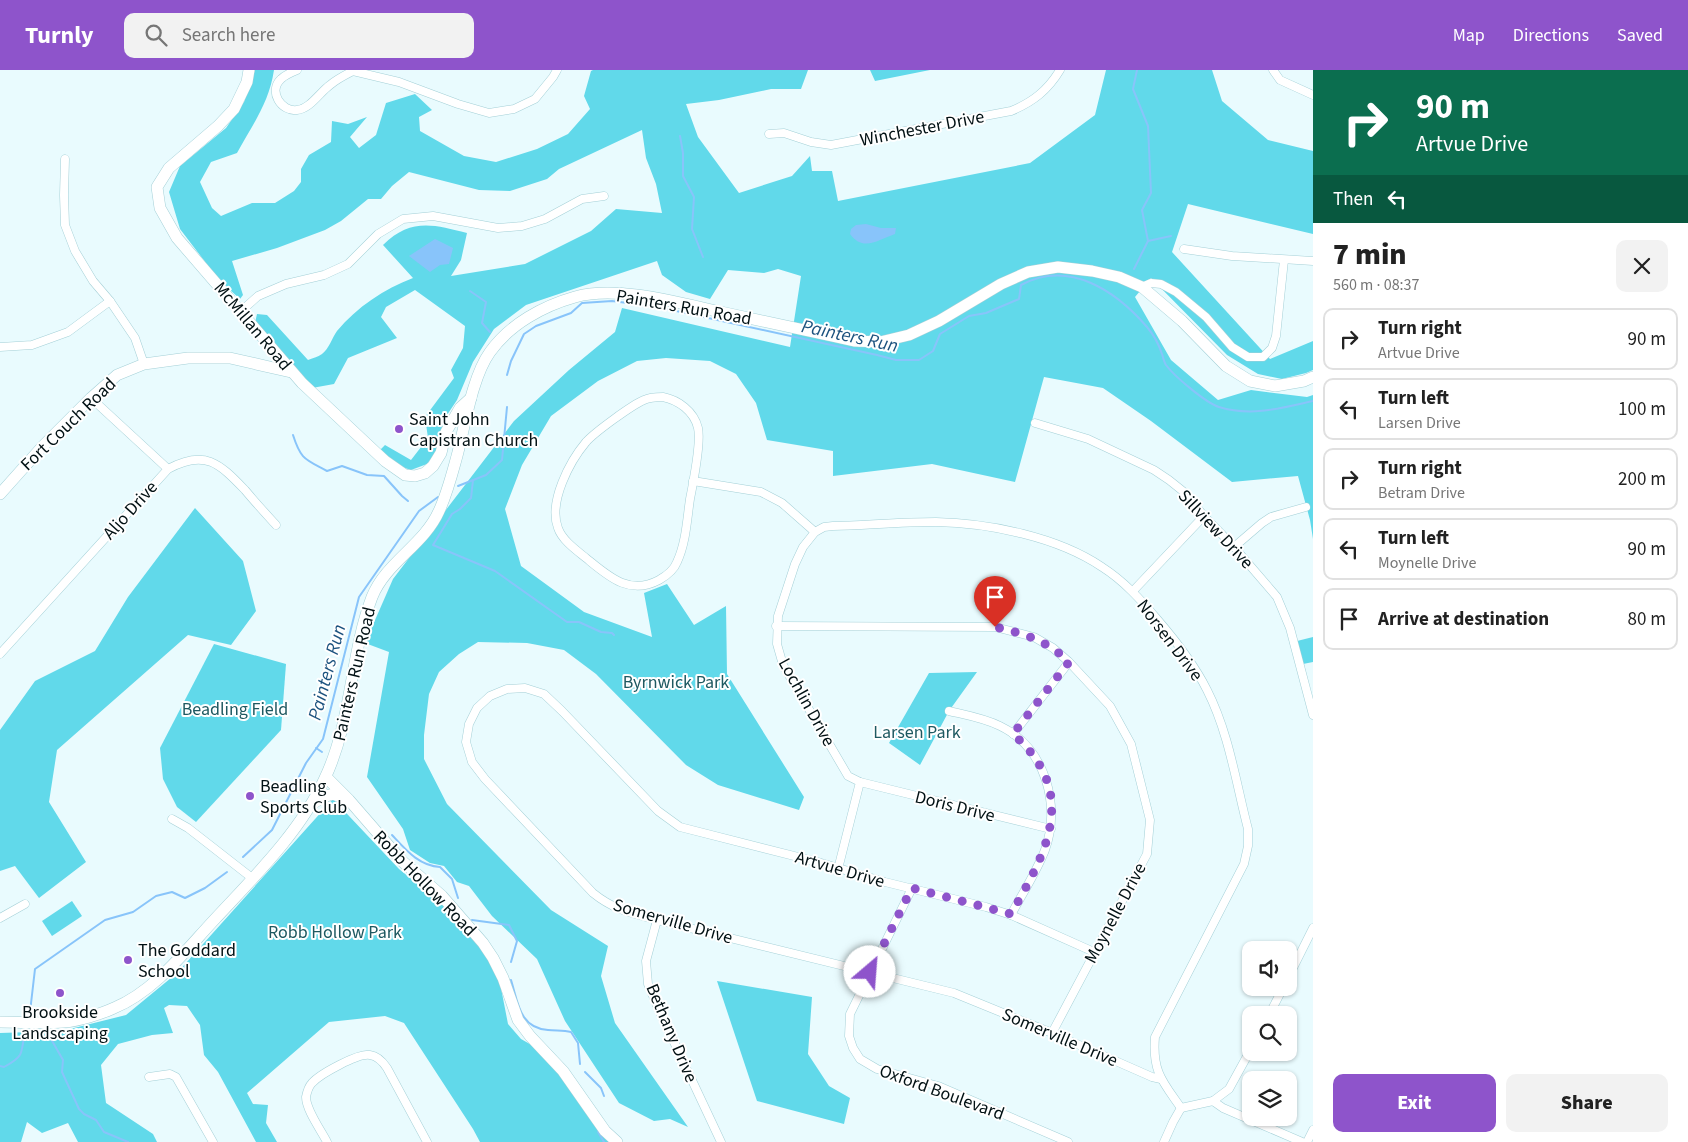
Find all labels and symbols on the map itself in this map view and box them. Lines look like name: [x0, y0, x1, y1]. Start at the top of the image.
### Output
street label: Winchester Drive: [858, 104, 986, 153]
street label: McMillan Road: [208, 276, 297, 376]
street label: Painters Run Road: [614, 283, 754, 332]
water label: Painters Run: [799, 313, 900, 360]
street label: Fort Couch Road: [15, 372, 122, 477]
place label: Saint John Capistran Church: [409, 407, 538, 453]
marker: Saint John Capistran Church: [393, 423, 405, 435]
street label: Aljo Drive: [97, 475, 164, 545]
street label: Sillview Drive: [1172, 484, 1259, 575]
pin: [974, 576, 1016, 627]
street label: Norsen Drive: [1131, 594, 1209, 686]
street label: Painters Run Road: [327, 605, 382, 744]
water label: Painters Run: [302, 622, 353, 723]
street label: Lochlin Drive: [772, 653, 841, 751]
park label: Byrnwick Park: [623, 670, 729, 695]
park label: Beadling Field: [182, 697, 288, 722]
park label: Larsen Park: [873, 720, 961, 745]
place label: Beadling Sports Club: [260, 774, 347, 820]
street label: Doris Drive: [912, 784, 998, 829]
marker: Beadling Sports Club: [244, 790, 256, 802]
street label: Robb Hollow Road: [367, 825, 482, 942]
street label: Artvue Drive: [792, 845, 888, 894]
street label: Moynelle Drive: [1078, 858, 1152, 968]
street label: Somerville Drive: [610, 892, 736, 951]
park label: Robb Hollow Park: [268, 920, 402, 945]
place label: The Goddard School: [138, 938, 236, 984]
position arrow: [843, 945, 895, 997]
marker: The Goddard School: [122, 954, 134, 966]
street label: Bethany Drive: [639, 980, 704, 1087]
marker: Brookside Landscaping: [54, 987, 66, 999]
place label: Brookside Landscaping: [12, 1000, 108, 1046]
street label: Somerville Drive: [998, 1002, 1122, 1073]
street label: Oxford Boulevard: [876, 1058, 1008, 1127]

